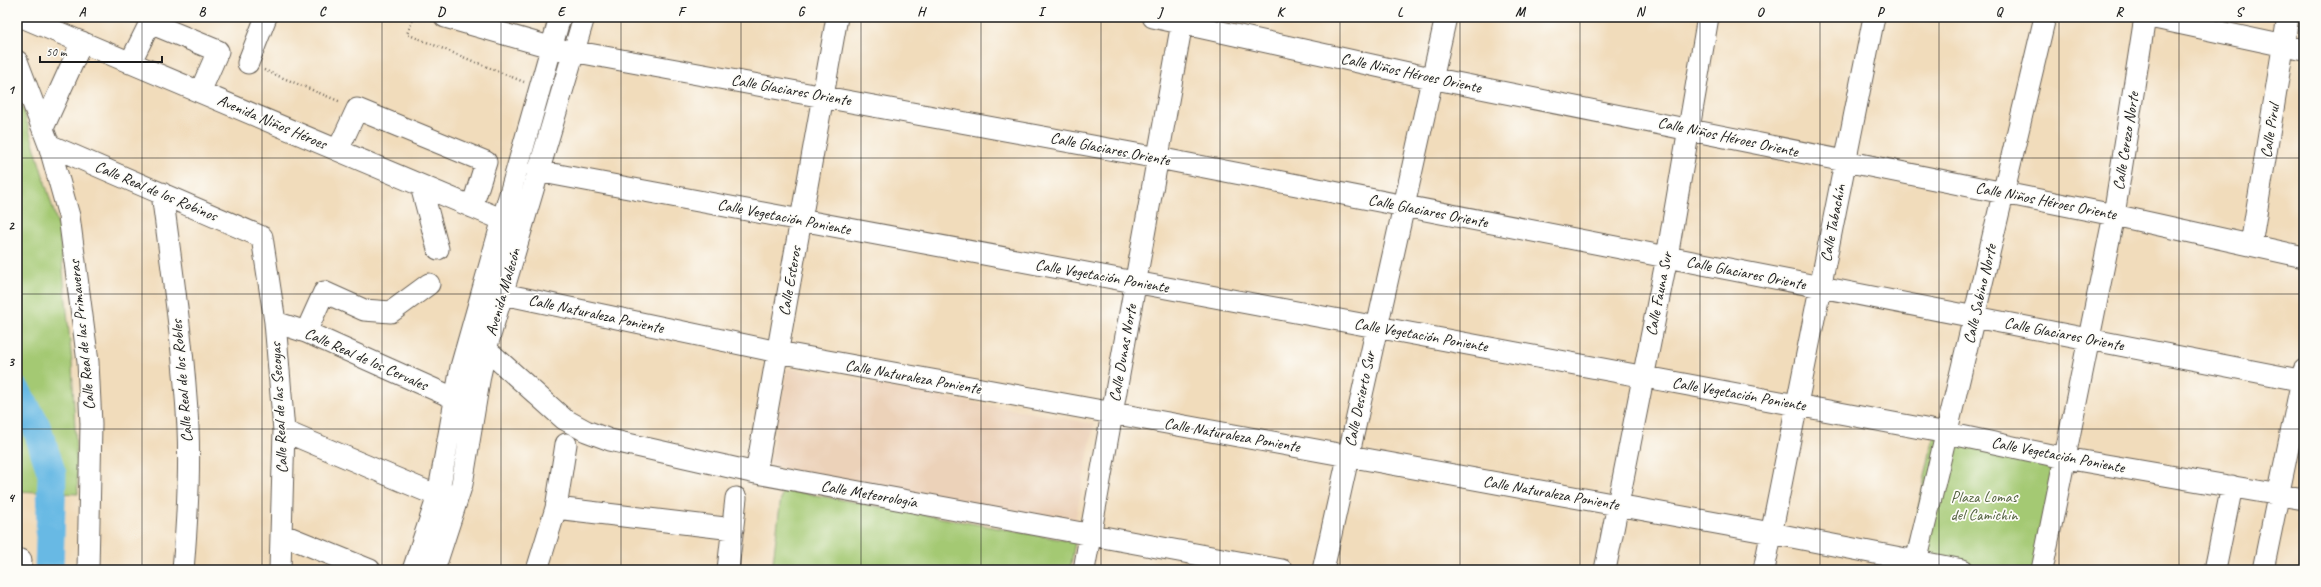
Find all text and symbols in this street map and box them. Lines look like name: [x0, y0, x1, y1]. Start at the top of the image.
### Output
text: A: [79, 4, 87, 20]
text: B: [199, 4, 207, 20]
text: C: [319, 4, 327, 20]
text: D: [437, 4, 446, 20]
text: E: [558, 4, 567, 20]
text: F: [678, 4, 687, 20]
text: G: [798, 4, 806, 20]
text: H: [917, 4, 927, 20]
text: I: [1038, 4, 1047, 20]
text: J: [1157, 4, 1164, 20]
text: K: [1277, 4, 1287, 20]
text: L: [1397, 4, 1404, 20]
text: M: [1515, 4, 1526, 20]
text: N: [1636, 4, 1647, 20]
text: O: [1757, 4, 1766, 20]
text: P: [1877, 4, 1886, 20]
text: Q: [1996, 4, 2004, 20]
text: R: [2115, 4, 2124, 20]
text: S: [2236, 4, 2246, 20]
scale bar: [40, 38, 162, 64]
text: 50 m: [46, 44, 68, 60]
street label: Calle Niños Héroes Oriente: [1339, 48, 1485, 98]
street label: Calle Glaciares Oriente: [730, 70, 854, 111]
text: 1: [8, 82, 16, 98]
street label: Calle Cerezo Norte: [2108, 89, 2144, 191]
street label: Avenida Niños Héroes: [214, 90, 331, 155]
street label: Calle Pirul: [2256, 99, 2285, 159]
street label: Calle Niños Héroes Oriente: [1656, 112, 1802, 162]
street label: Calle Glaciares Oriente: [1049, 128, 1173, 171]
street label: Calle Real de los Robinos: [92, 156, 222, 226]
street label: Calle Niños Héroes Oriente: [1974, 178, 2120, 225]
street label: Calle Tabachín: [1816, 182, 1850, 263]
street label: Calle Glaciares Oriente: [1367, 190, 1491, 233]
street label: Calle Vegetación Poniente: [716, 194, 854, 240]
text: 2: [8, 218, 15, 234]
street label: Calle Sabino Norte: [1959, 241, 2002, 346]
street label: Calle Esteros: [774, 243, 806, 317]
street label: Avenida Malecón: [481, 245, 525, 338]
street label: Calle Fauna Sur: [1641, 248, 1677, 338]
street label: Calle Glaciares Oriente: [1685, 252, 1809, 295]
street label: Calle Vegetación Poniente: [1034, 254, 1172, 298]
street label: Calle Real de las Primaveras: [64, 257, 100, 411]
street label: Calle Naturaleza Poniente: [527, 290, 667, 338]
street label: Calle Dunas Norte: [1105, 301, 1142, 403]
street label: Calle Vegetación Poniente: [1353, 313, 1491, 357]
street label: Calle Glaciares Oriente: [2003, 313, 2127, 356]
street label: Calle Real de los Robles: [167, 317, 197, 443]
street label: Calle Real de los Cervales: [301, 323, 432, 396]
street label: Calle Real de las Secoyas: [266, 340, 292, 474]
street label: Calle Desierto Sur: [1340, 348, 1380, 448]
text: 3: [8, 354, 15, 370]
street label: Calle Naturaleza Poniente: [844, 355, 984, 399]
street label: Calle Vegetación Poniente: [1671, 372, 1809, 416]
street label: Calle Naturaleza Poniente: [1163, 413, 1303, 457]
street label: Calle Vegetación Poniente: [1990, 432, 2128, 478]
street label: Calle Naturaleza Poniente: [1482, 471, 1622, 515]
street label: Calle Meteorología: [819, 476, 920, 512]
park label: Plaza Lomas del Camichin: [1950, 487, 2019, 525]
text: 4: [8, 490, 16, 506]

